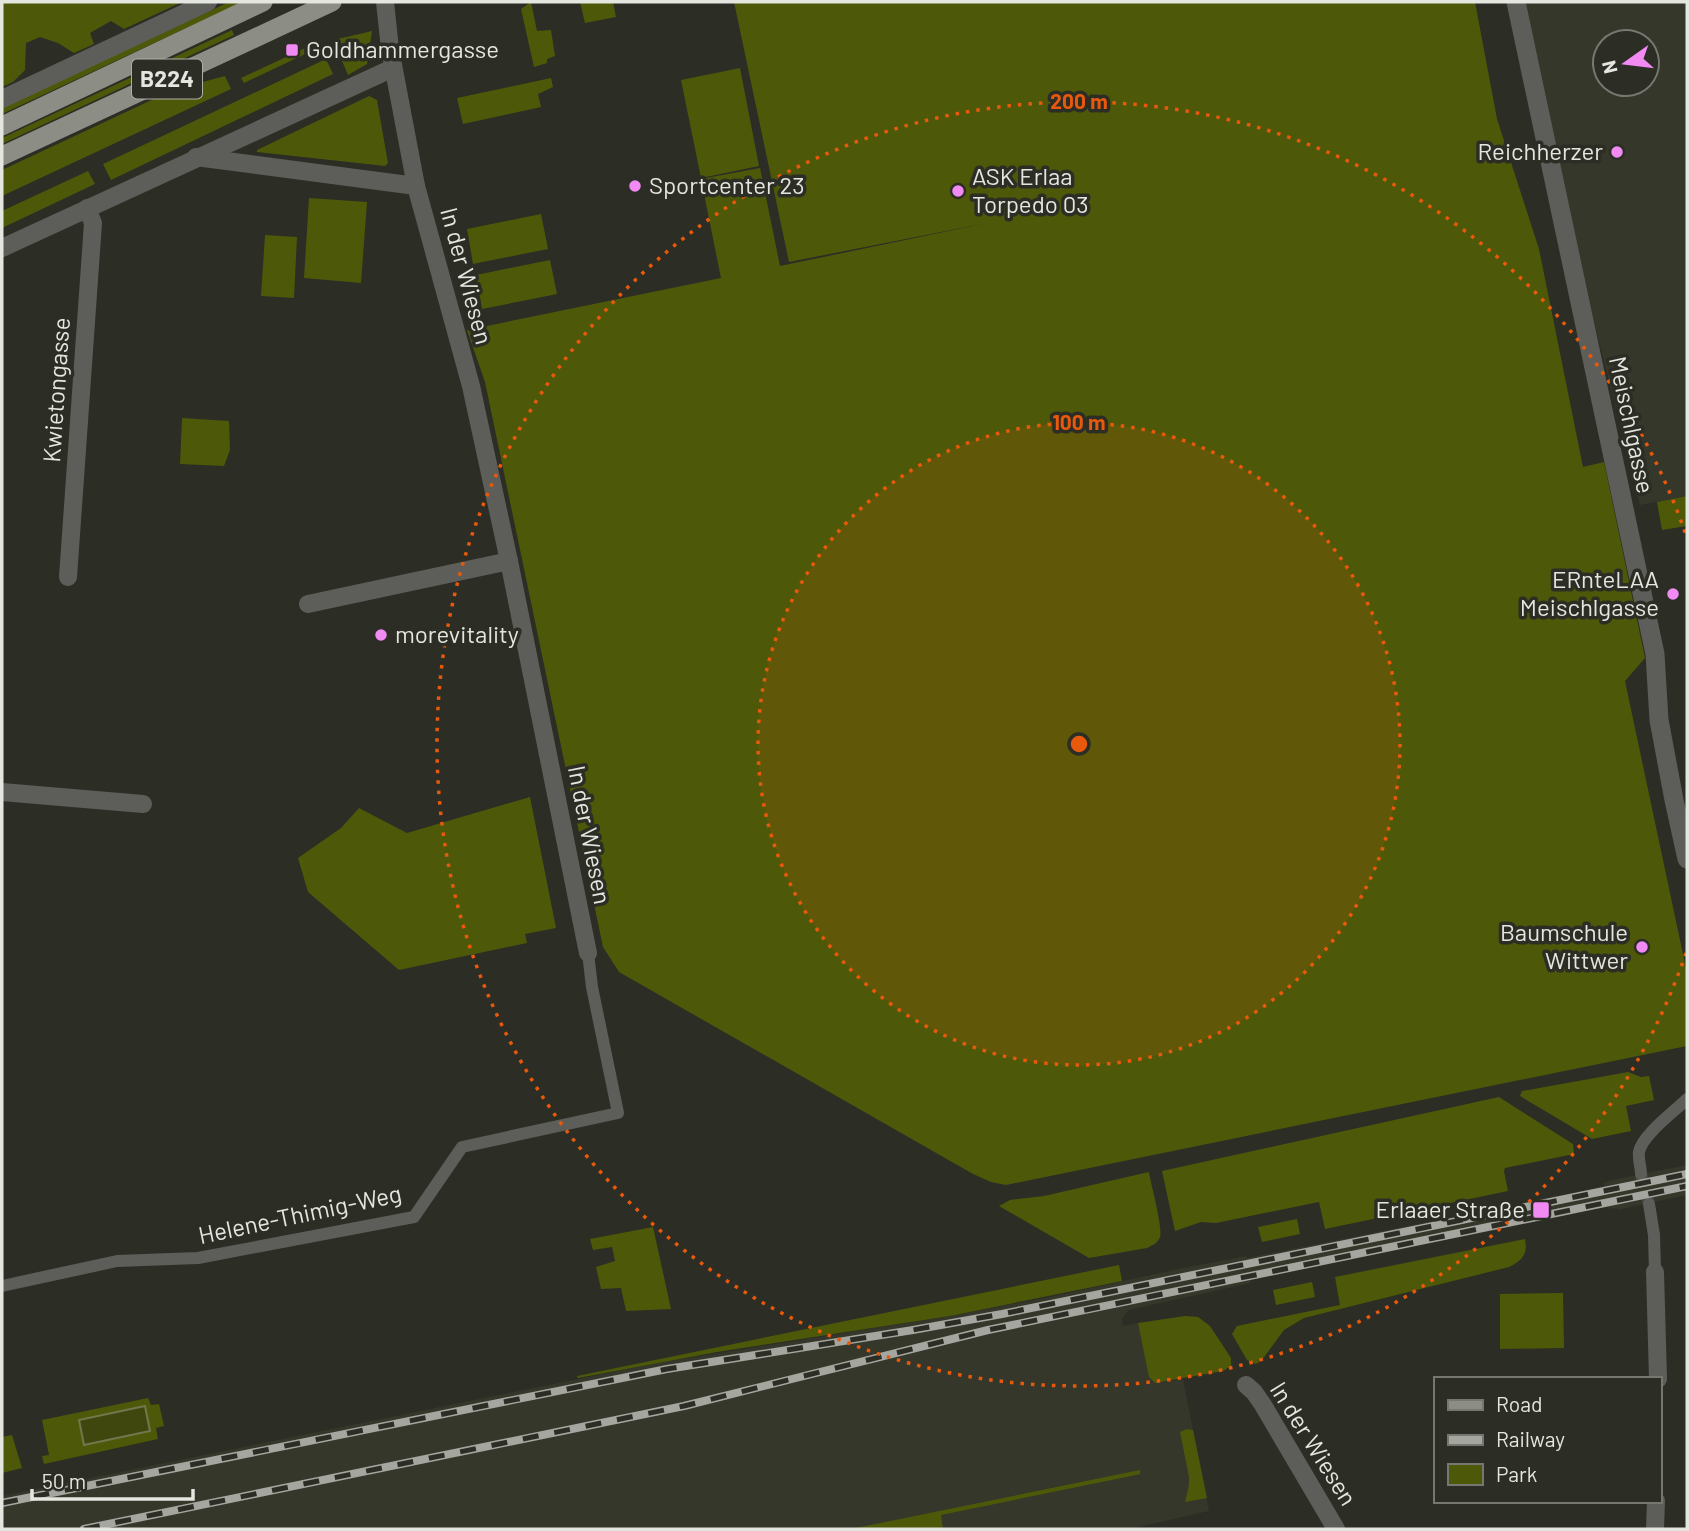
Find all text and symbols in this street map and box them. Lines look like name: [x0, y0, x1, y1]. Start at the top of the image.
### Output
north arrow: [1591, 28, 1661, 98]
place label: Goldhammergasse: [306, 34, 499, 63]
marker: Goldhammergasse: [284, 42, 300, 58]
text: N: [1596, 58, 1622, 76]
road number: B224: [132, 60, 202, 99]
text: 200 m: [1050, 88, 1108, 113]
place label: Reichherzer: [1478, 136, 1603, 165]
marker: Reichherzer: [1609, 144, 1625, 160]
place label: ASK Erlaa Torpedo 03: [972, 161, 1089, 218]
place label: Sportcenter 23: [649, 170, 805, 199]
marker: Sportcenter 23: [627, 178, 643, 194]
marker: ASK Erlaa Torpedo 03: [950, 183, 966, 199]
street label: In der Wiesen: [435, 204, 500, 347]
street label: Kwietongasse: [36, 316, 75, 463]
street label: Meischlgasse: [1604, 354, 1661, 496]
text: 100 m: [1052, 409, 1106, 434]
place label: ERnteLAA Meischlgasse: [1520, 564, 1659, 621]
marker: ERnteLAA Meischlgasse: [1665, 586, 1681, 602]
place label: morevitality: [395, 619, 519, 648]
marker: morevitality: [373, 627, 389, 643]
centre of rings: [1067, 732, 1091, 756]
street label: In der Wiesen: [563, 763, 618, 906]
place label: Baumschule Wittwer: [1500, 917, 1628, 974]
marker: Baumschule Wittwer: [1634, 939, 1650, 955]
street label: Helene-Thimig-Weg: [195, 1178, 404, 1249]
place label: Erlaaer Straße: [1376, 1194, 1525, 1223]
marker: Erlaaer Straße: [1531, 1200, 1551, 1220]
street label: In der Wiesen: [1265, 1376, 1364, 1510]
legend: [1434, 1377, 1661, 1503]
text: Road: [1496, 1391, 1542, 1416]
text: Railway: [1496, 1426, 1565, 1451]
scale bar: [32, 1458, 192, 1502]
text: Park: [1496, 1461, 1537, 1486]
text: 50 m: [42, 1468, 86, 1493]

